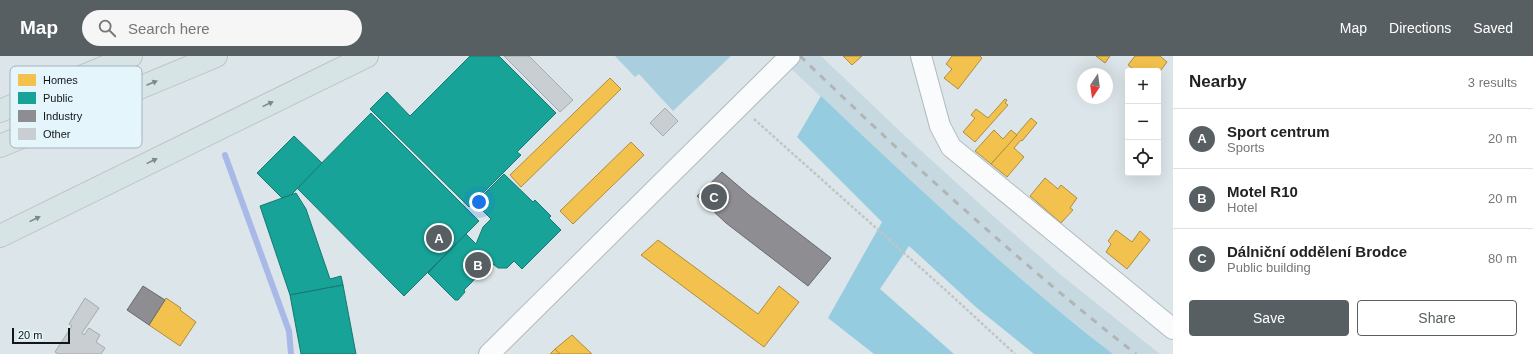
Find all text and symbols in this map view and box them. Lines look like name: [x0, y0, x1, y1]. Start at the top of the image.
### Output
search box: [82, 10, 362, 46]
text: Map: [20, 17, 58, 38]
icon: search: [96, 17, 118, 39]
text: Search here: [128, 20, 210, 37]
text: Map: [1340, 20, 1367, 36]
text: Directions: [1389, 20, 1451, 36]
text: Saved: [1473, 20, 1513, 36]
legend: [10, 66, 142, 148]
north arrow: [1077, 68, 1113, 104]
map controls: [1125, 68, 1161, 176]
button: +: [1125, 68, 1161, 104]
text: Nearby: [1189, 72, 1247, 91]
text: Homes: [43, 74, 78, 86]
text: 3 results: [1468, 75, 1517, 90]
one-way arrow: [147, 80, 158, 86]
text: Public: [43, 92, 73, 104]
one-way arrow: [263, 101, 274, 107]
button: −: [1125, 104, 1161, 140]
text: Industry: [43, 110, 83, 122]
text: Sport centrum: [1227, 123, 1330, 140]
text: Other: [43, 128, 71, 140]
text: A: [1197, 131, 1207, 146]
text: 20 m: [1488, 131, 1517, 146]
button: locate: [1125, 140, 1161, 176]
text: Sports: [1227, 140, 1265, 155]
one-way arrow: [146, 158, 157, 164]
pin: C: [701, 182, 727, 212]
text: Motel R10: [1227, 183, 1298, 200]
text: B: [1197, 191, 1207, 206]
text: 20 m: [1488, 191, 1517, 206]
your location: [469, 192, 489, 212]
text: Hotel: [1227, 200, 1257, 215]
one-way arrow: [29, 216, 41, 222]
pin: A: [426, 223, 452, 253]
text: Dálniční oddělení Brodce: [1227, 243, 1407, 260]
pin: B: [465, 250, 491, 280]
text: C: [1197, 251, 1207, 266]
text: 80 m: [1488, 251, 1517, 266]
text: Public building: [1227, 260, 1311, 275]
button: Save: [1189, 300, 1349, 336]
button: Share: [1357, 300, 1517, 336]
scale bar: [12, 326, 70, 345]
text: 20 m: [18, 329, 42, 341]

